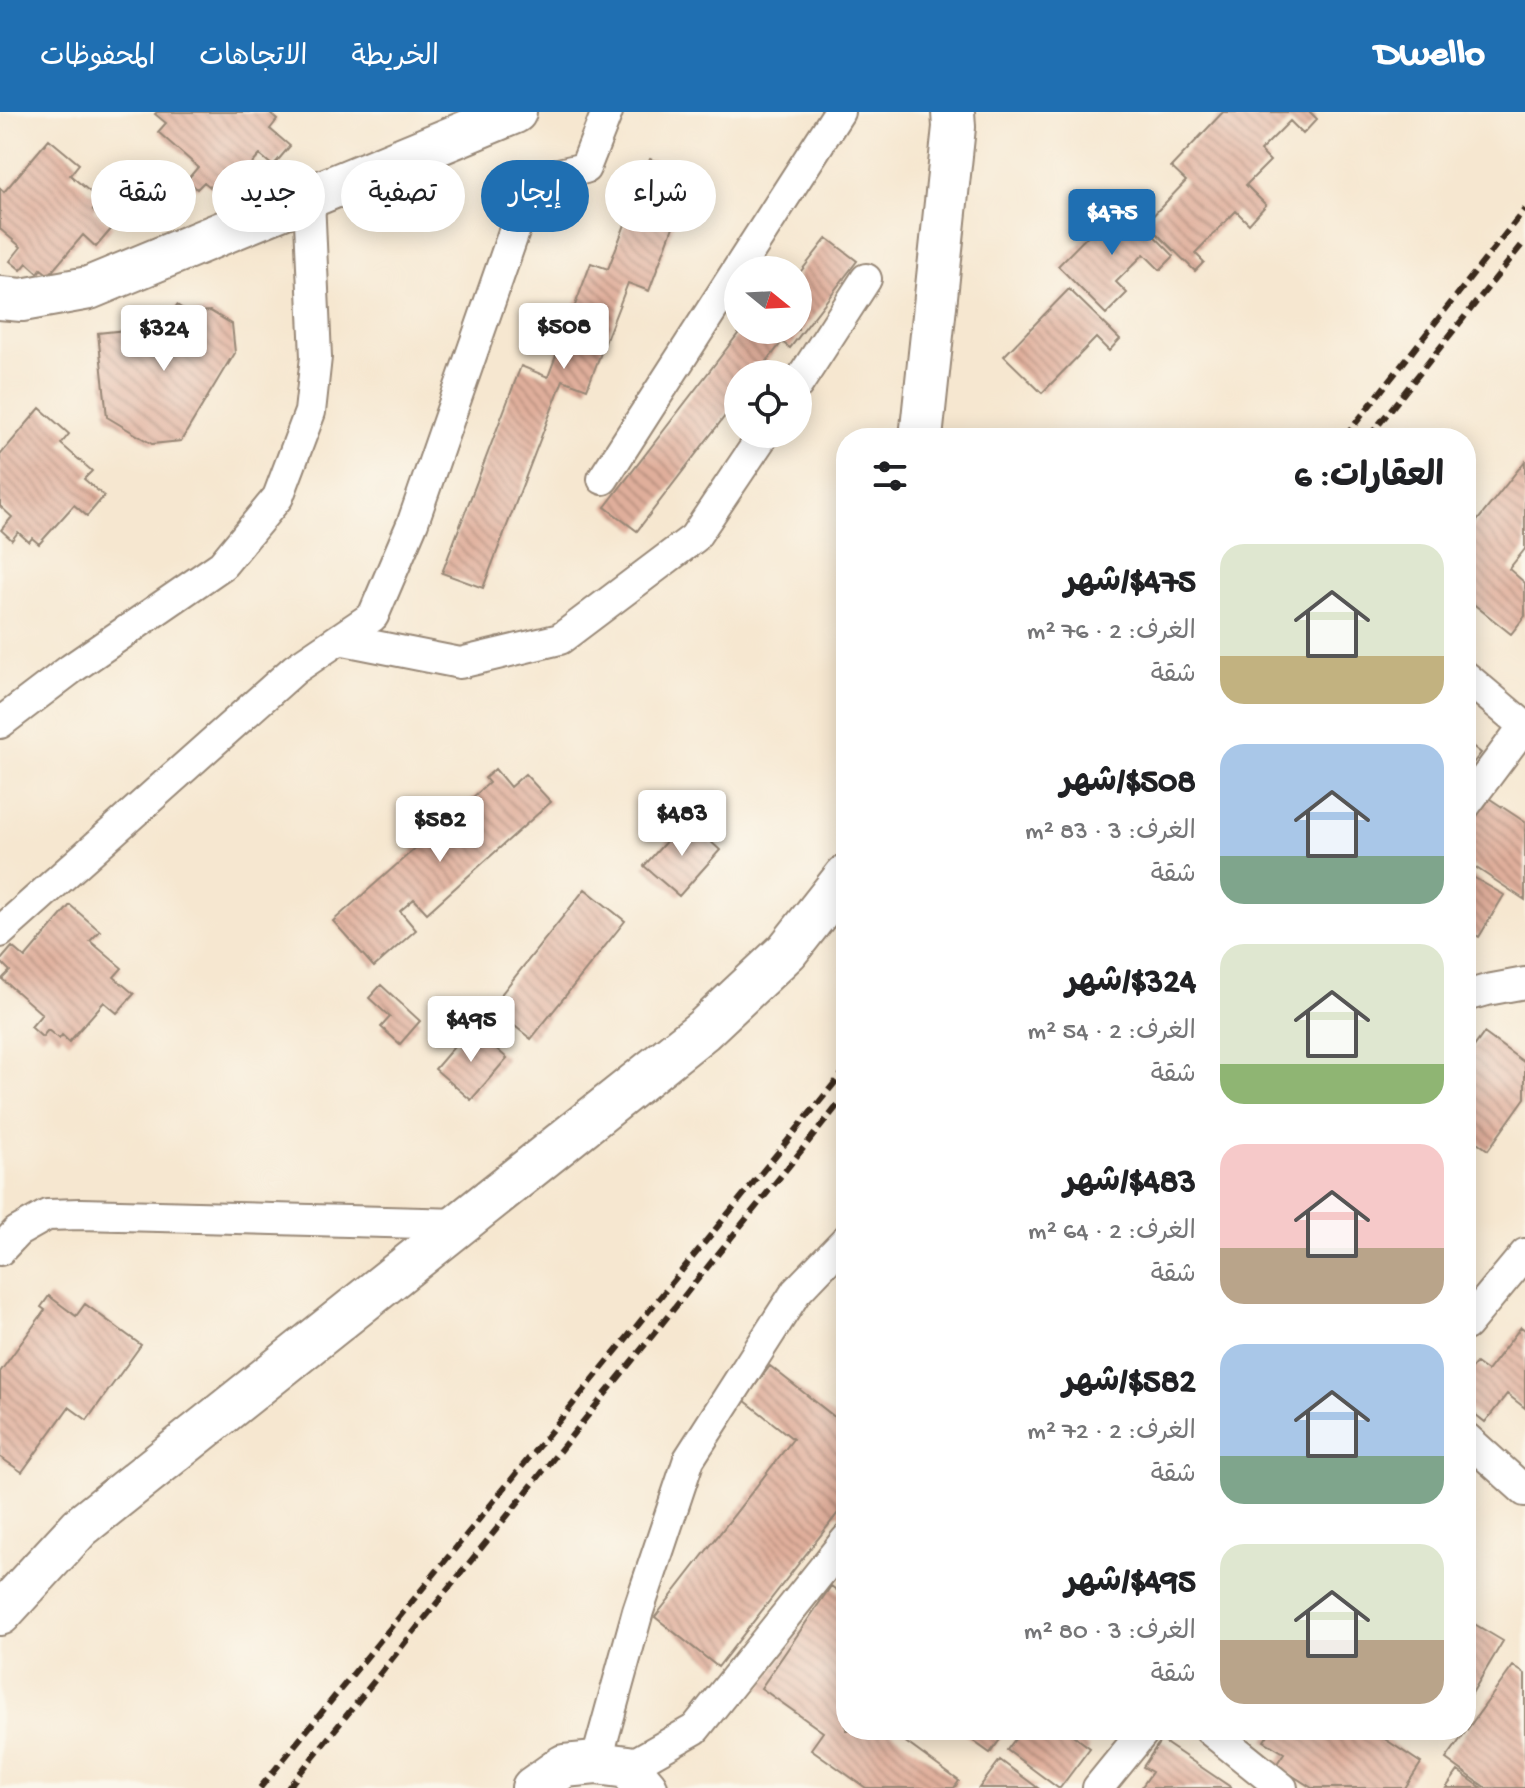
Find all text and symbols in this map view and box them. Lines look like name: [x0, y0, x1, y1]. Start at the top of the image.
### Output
text: Dwello: [1375, 34, 1485, 78]
text: المحفوظات: [40, 42, 155, 75]
text: الاتجاهات: [199, 42, 307, 75]
text: الخريطة: [351, 42, 439, 75]
chip: شقة: [91, 160, 196, 232]
chip: جديد: [212, 160, 325, 232]
chip: تصفية: [341, 160, 465, 232]
chip: إيجار: [481, 160, 589, 232]
chip: شراء: [605, 160, 716, 232]
pin: $475: [1065, 189, 1159, 257]
text: $475: [1086, 199, 1138, 230]
north arrow: [724, 256, 812, 344]
map controls: [724, 256, 812, 448]
pin: $508: [517, 303, 611, 371]
pin: $324: [117, 305, 211, 373]
text: $508: [537, 313, 591, 344]
text: $324: [139, 315, 189, 346]
button: locate: [724, 360, 812, 448]
icon: filters: [868, 454, 912, 498]
text: العقارات: 6: [1294, 459, 1444, 499]
text: $475/شهر: [1064, 564, 1196, 604]
icon: home: [1284, 576, 1380, 672]
text: الغرف: 2 · 76 m²: [1027, 618, 1196, 649]
text: شقة: [1151, 661, 1196, 692]
text: $508/شهر: [1060, 764, 1196, 804]
icon: home: [1284, 776, 1380, 872]
pin: $483: [635, 790, 729, 858]
pin: $582: [393, 796, 487, 864]
text: $483: [656, 800, 708, 831]
text: $582: [414, 806, 466, 837]
text: الغرف: 3 · 83 m²: [1025, 818, 1196, 849]
text: شقة: [1151, 861, 1196, 892]
text: $324/شهر: [1066, 964, 1196, 1004]
icon: home: [1284, 976, 1380, 1072]
pin: $495: [424, 996, 518, 1064]
text: $495: [446, 1006, 496, 1037]
text: الغرف: 2 · 54 m²: [1028, 1018, 1196, 1049]
text: شقة: [1151, 1061, 1196, 1092]
text: $483/شهر: [1064, 1164, 1196, 1204]
icon: home: [1284, 1176, 1380, 1272]
text: الغرف: 2 · 64 m²: [1028, 1218, 1196, 1249]
text: شقة: [1151, 1261, 1196, 1292]
text: $582/شهر: [1063, 1364, 1196, 1404]
icon: home: [1284, 1376, 1380, 1472]
text: الغرف: 2 · 72 m²: [1027, 1418, 1196, 1449]
text: شقة: [1151, 1461, 1196, 1492]
text: $495/شهر: [1065, 1564, 1196, 1604]
icon: home: [1284, 1576, 1380, 1672]
text: الغرف: 3 · 80 m²: [1024, 1618, 1196, 1649]
text: شقة: [1151, 1661, 1196, 1692]

